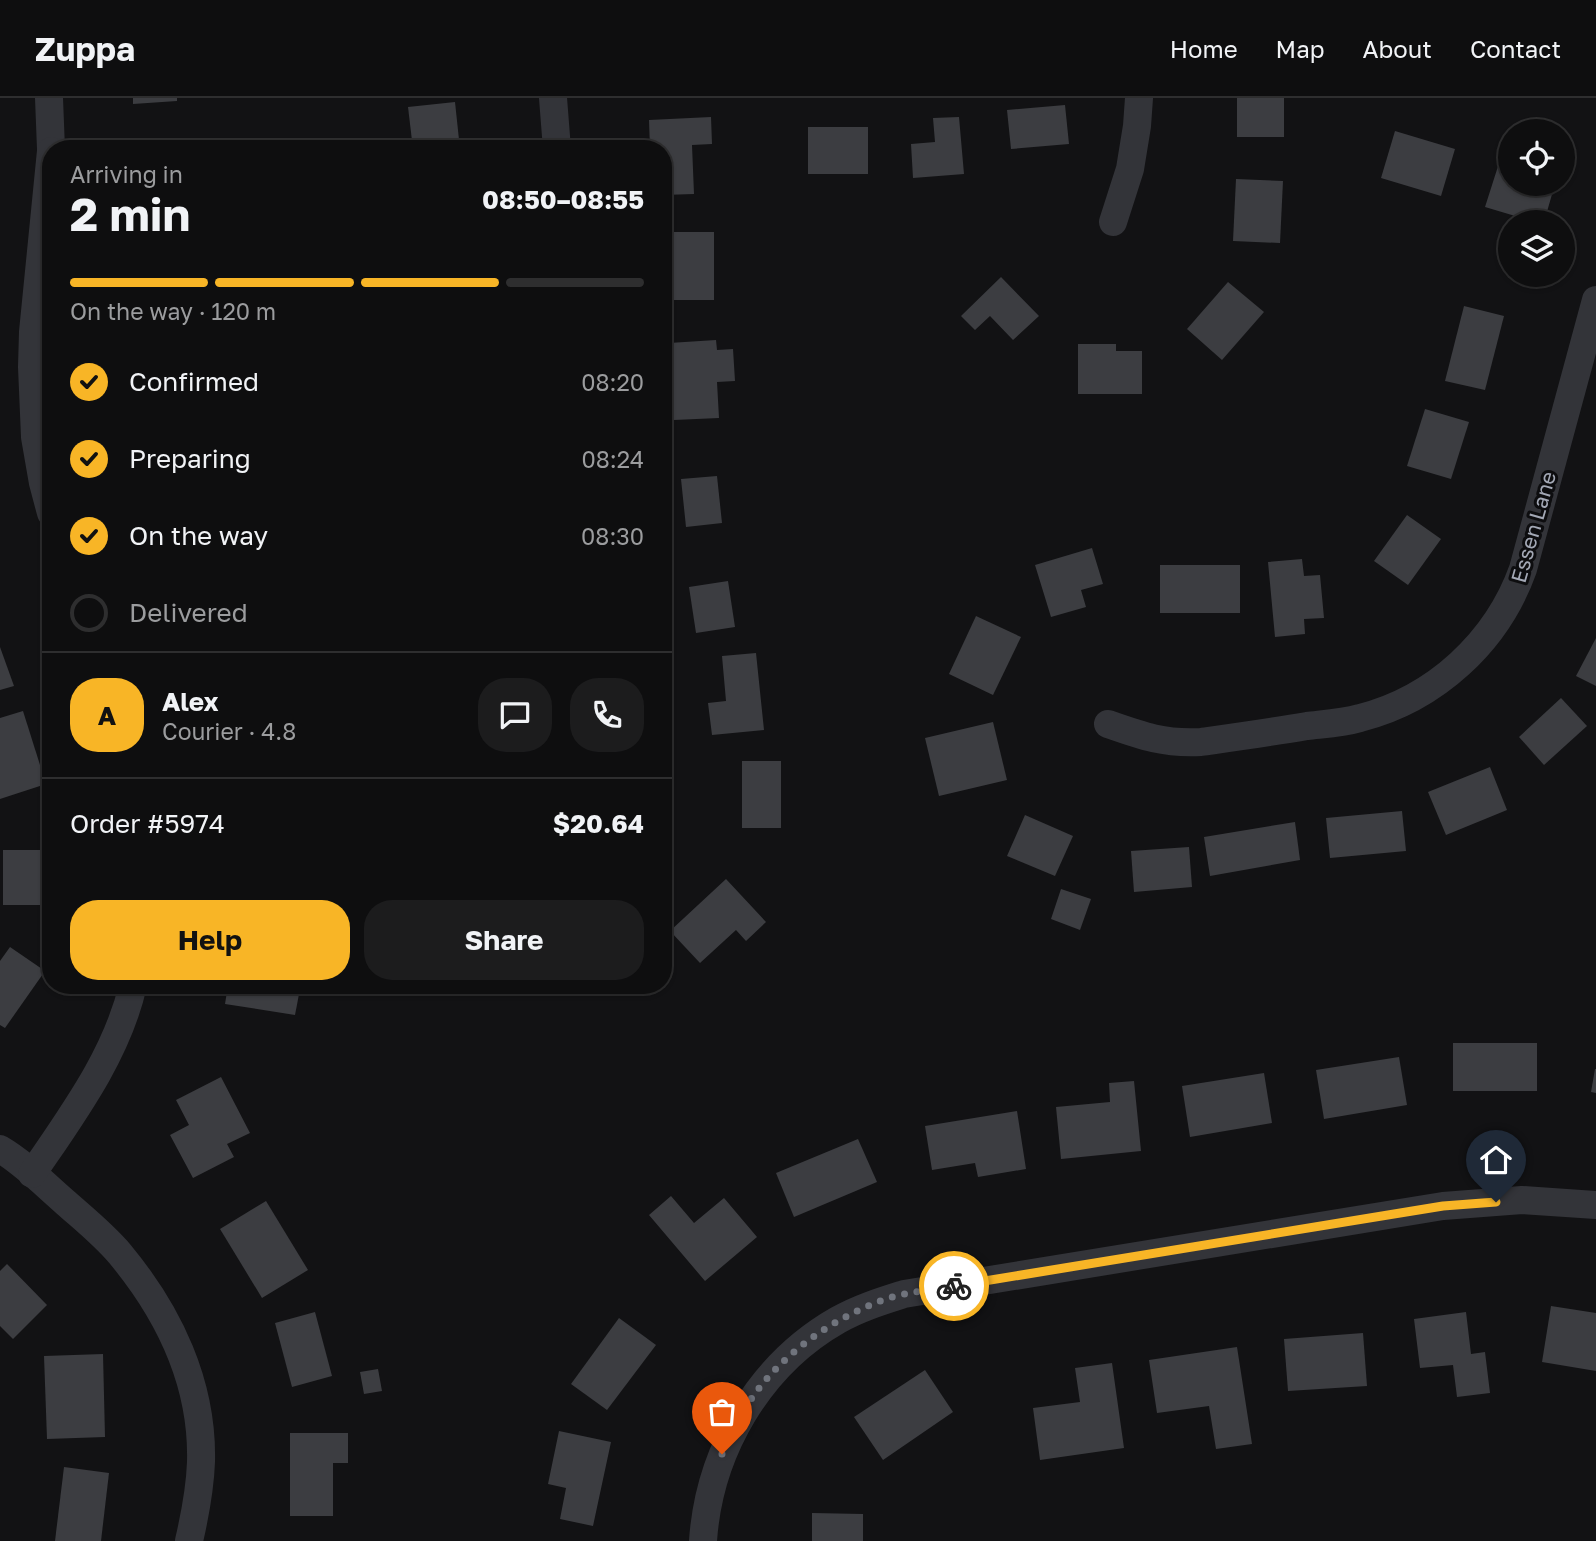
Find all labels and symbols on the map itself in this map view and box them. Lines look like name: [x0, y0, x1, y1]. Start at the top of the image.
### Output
street label: Essen Lane: [1505, 468, 1561, 586]
pin: [1466, 1130, 1526, 1202]
courier: [919, 1251, 989, 1321]
pin: [692, 1382, 752, 1454]

